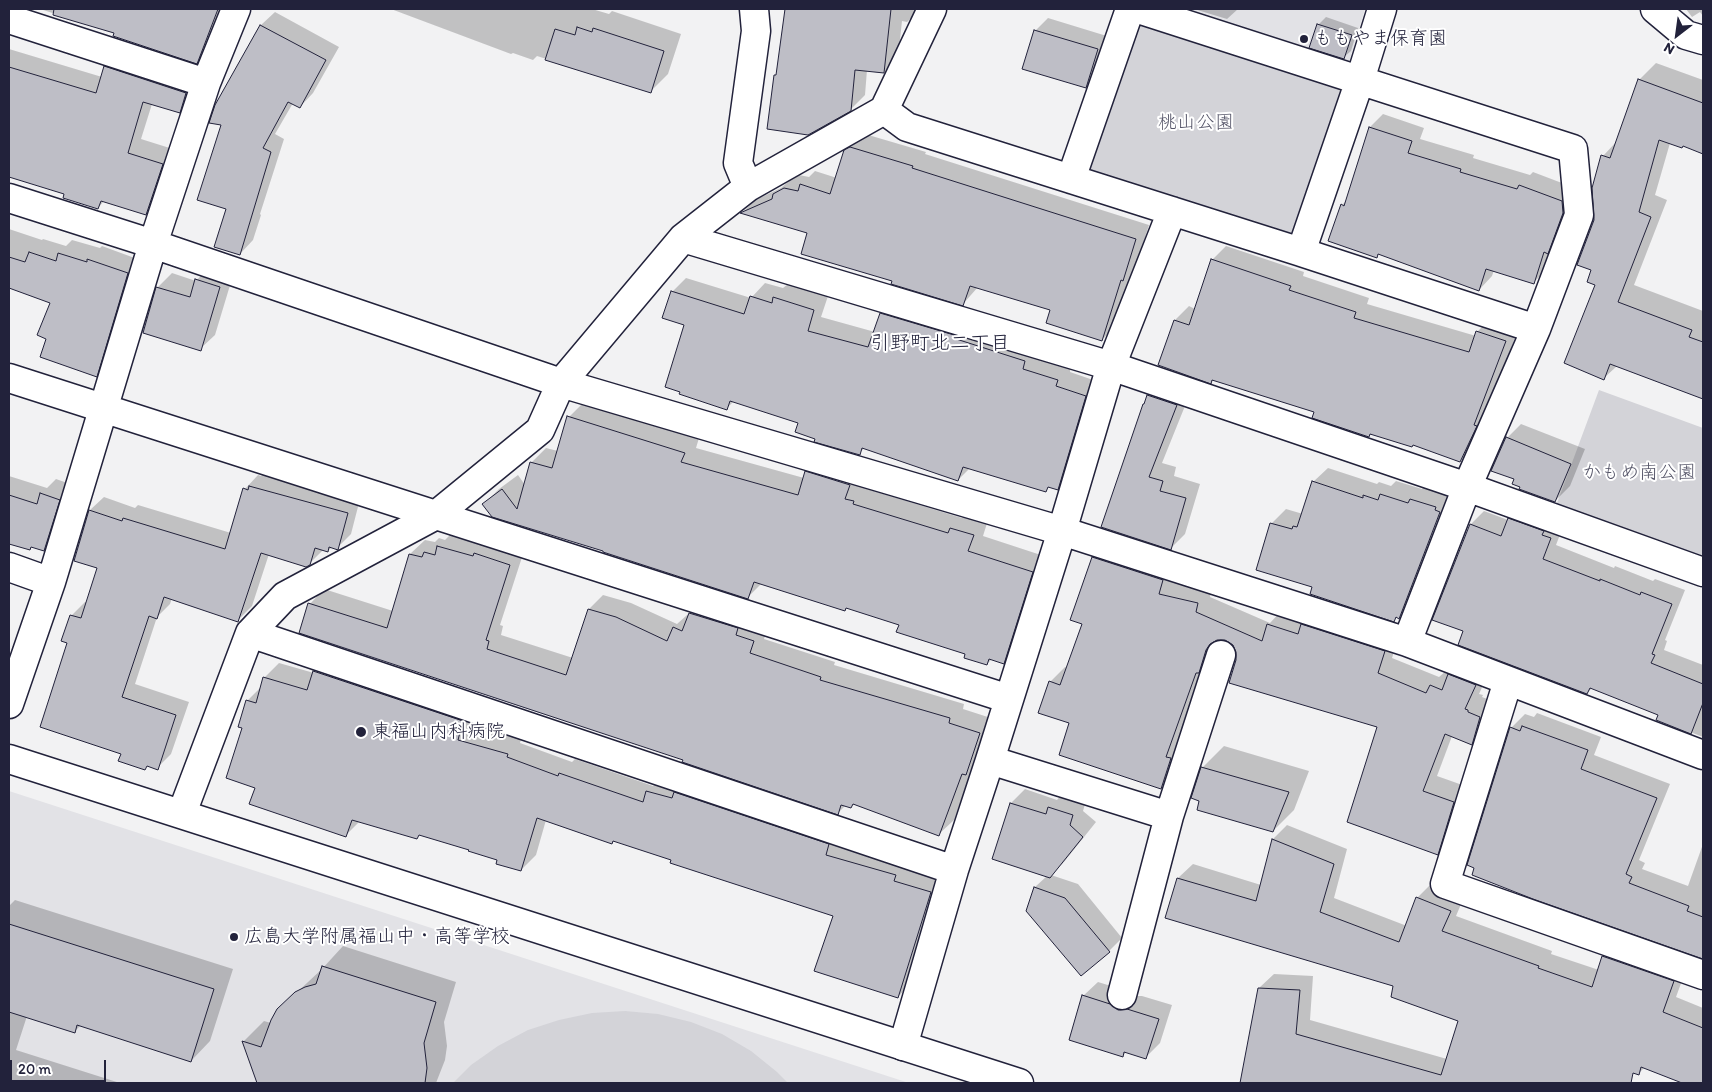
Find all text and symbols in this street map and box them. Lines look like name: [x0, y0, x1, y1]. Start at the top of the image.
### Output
north arrow: [1652, 10, 1702, 60]
place label: ももやま保育園: [1314, 28, 1447, 50]
marker: ももやま保育園: [1298, 33, 1310, 45]
text: N: [1661, 39, 1678, 58]
park label: 桃山公園: [1158, 112, 1234, 134]
district label: 引野町北二丁目: [870, 332, 1010, 356]
park label: かもめ南公園: [1582, 462, 1696, 484]
place label: 東福山内科病院: [372, 721, 505, 743]
marker: 東福山内科病院: [354, 725, 368, 739]
place label: 広島大学附属福山中・高等学校: [244, 926, 510, 948]
marker: 広島大学附属福山中・高等学校: [228, 931, 240, 943]
scale bar: [12, 1050, 109, 1082]
text: 20 m: [18, 1060, 51, 1078]

